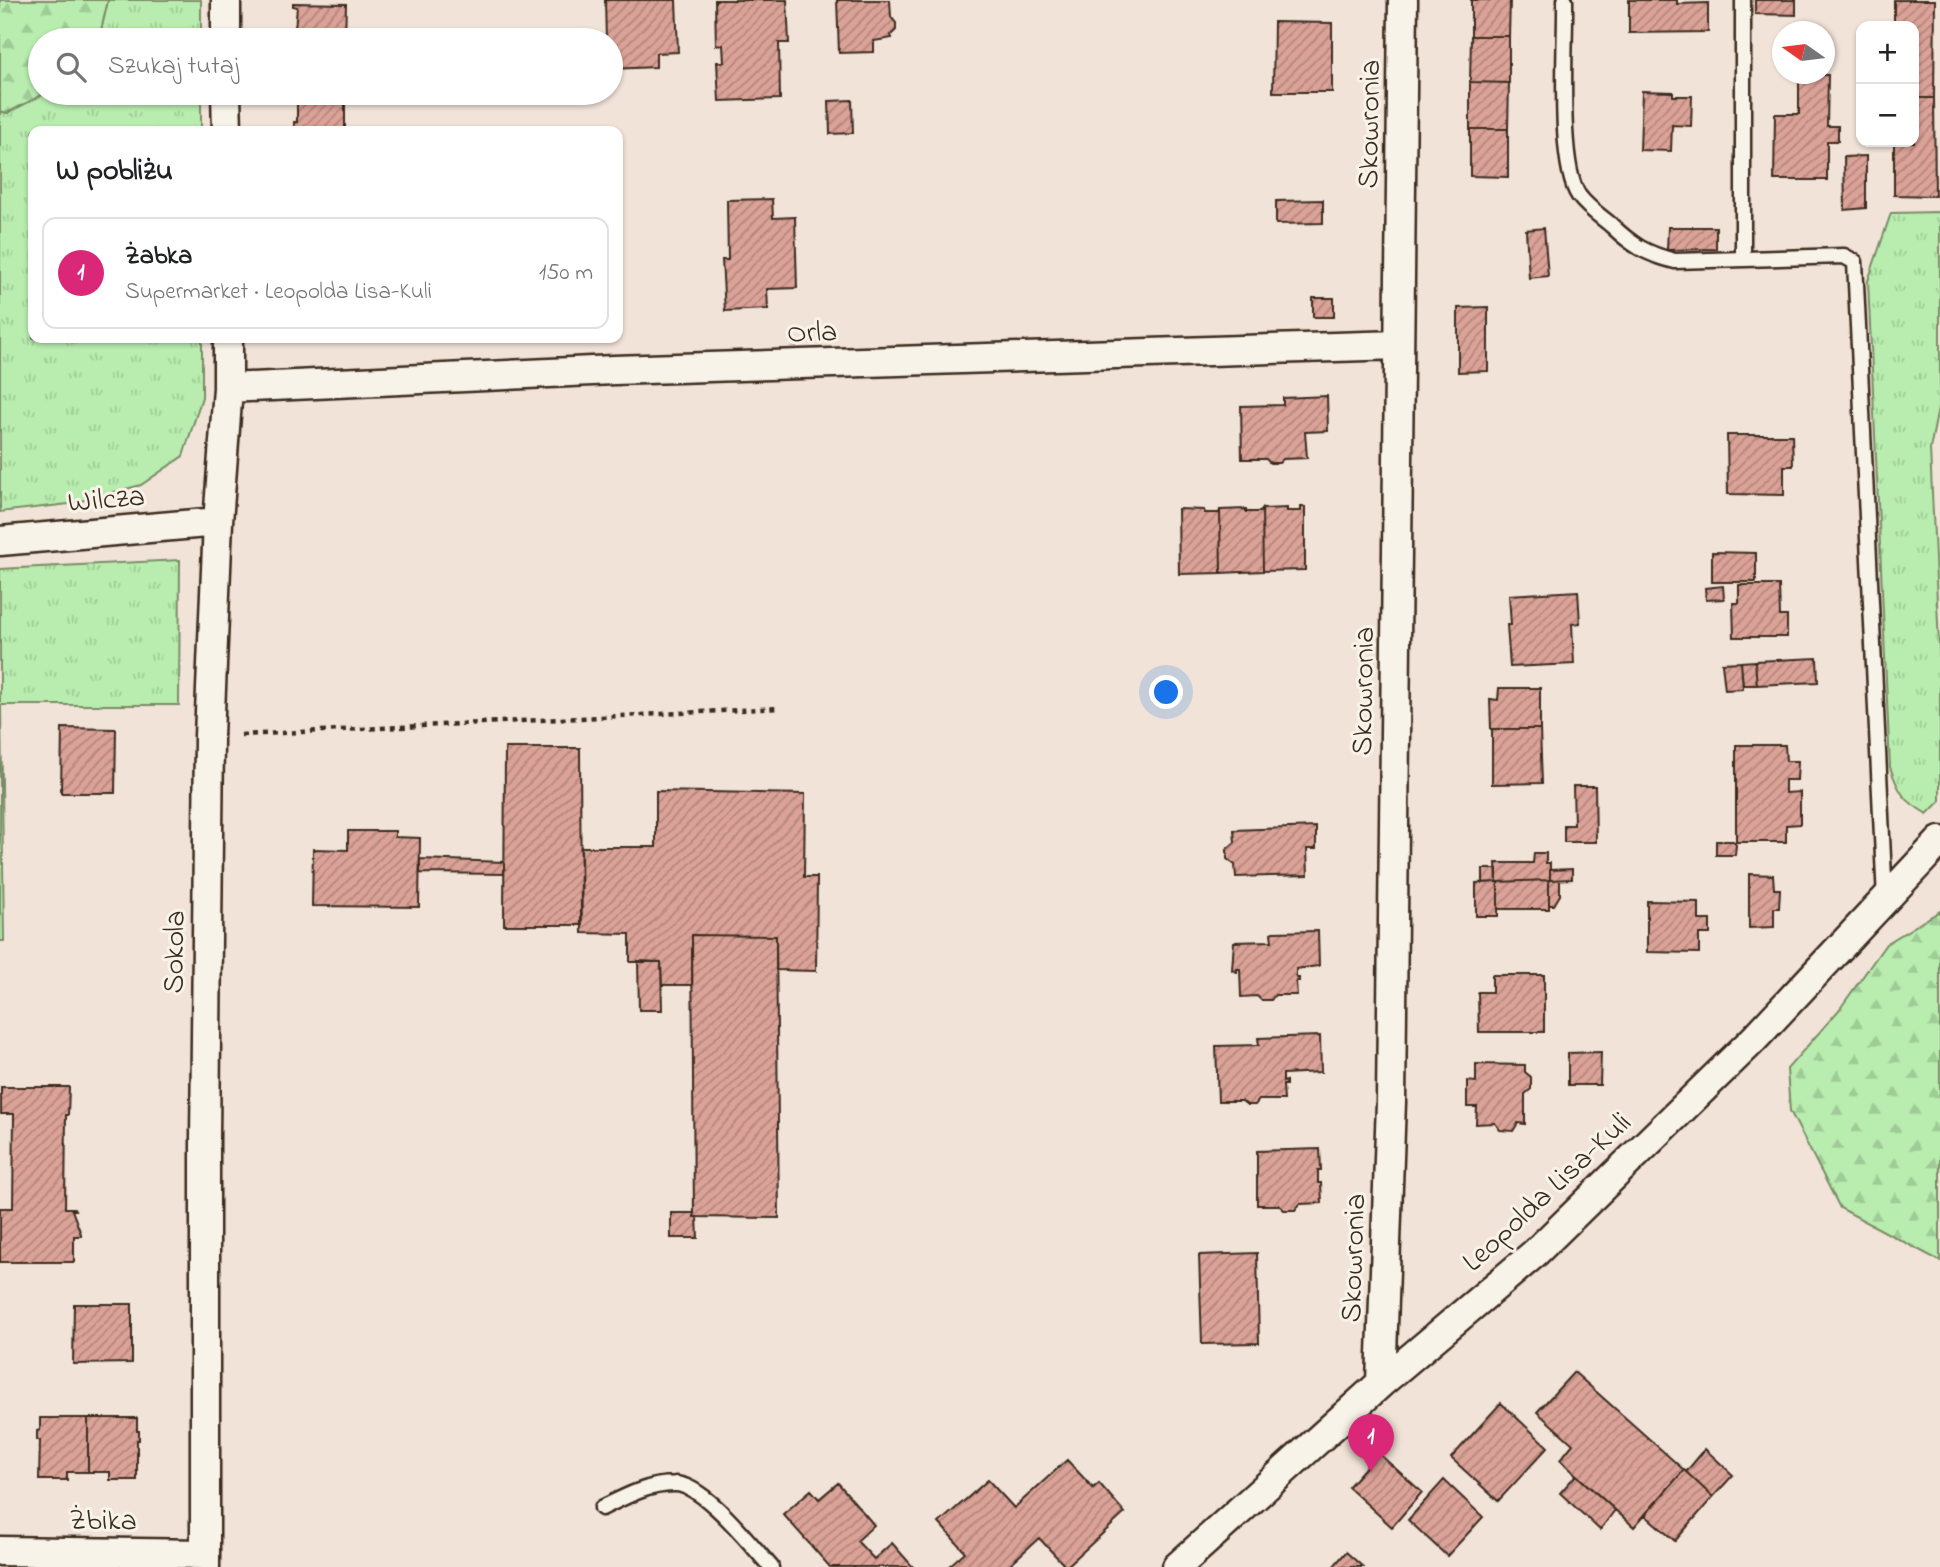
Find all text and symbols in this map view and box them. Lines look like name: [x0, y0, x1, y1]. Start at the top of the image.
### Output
north arrow: [1772, 21, 1835, 84]
map controls: [1856, 21, 1919, 147]
button: +: [1856, 21, 1919, 84]
search box: [28, 28, 623, 105]
icon: search: [52, 48, 90, 86]
text: Szukaj tutaj: [108, 48, 239, 86]
street label: Skowronia: [1348, 59, 1394, 189]
button: −: [1856, 84, 1919, 147]
text: W pobliżu: [56, 150, 173, 194]
text: Żabka: [125, 238, 192, 276]
text: 1: [77, 257, 85, 290]
text: 150 m: [539, 257, 593, 290]
text: Supermarket · Leopolda Lisa-Kuli: [125, 276, 432, 309]
street label: Orla: [786, 311, 838, 357]
street label: Wilcza: [66, 476, 147, 526]
street label: Skowronia: [1342, 626, 1388, 756]
your location: [1149, 675, 1183, 709]
street label: Sokola: [153, 910, 199, 994]
street label: Leopolda Lisa-Kuli: [1453, 1103, 1643, 1284]
street label: Skowronia: [1331, 1193, 1379, 1323]
pin: 1: [1348, 1414, 1394, 1472]
street label: Żbika: [69, 1499, 137, 1545]

